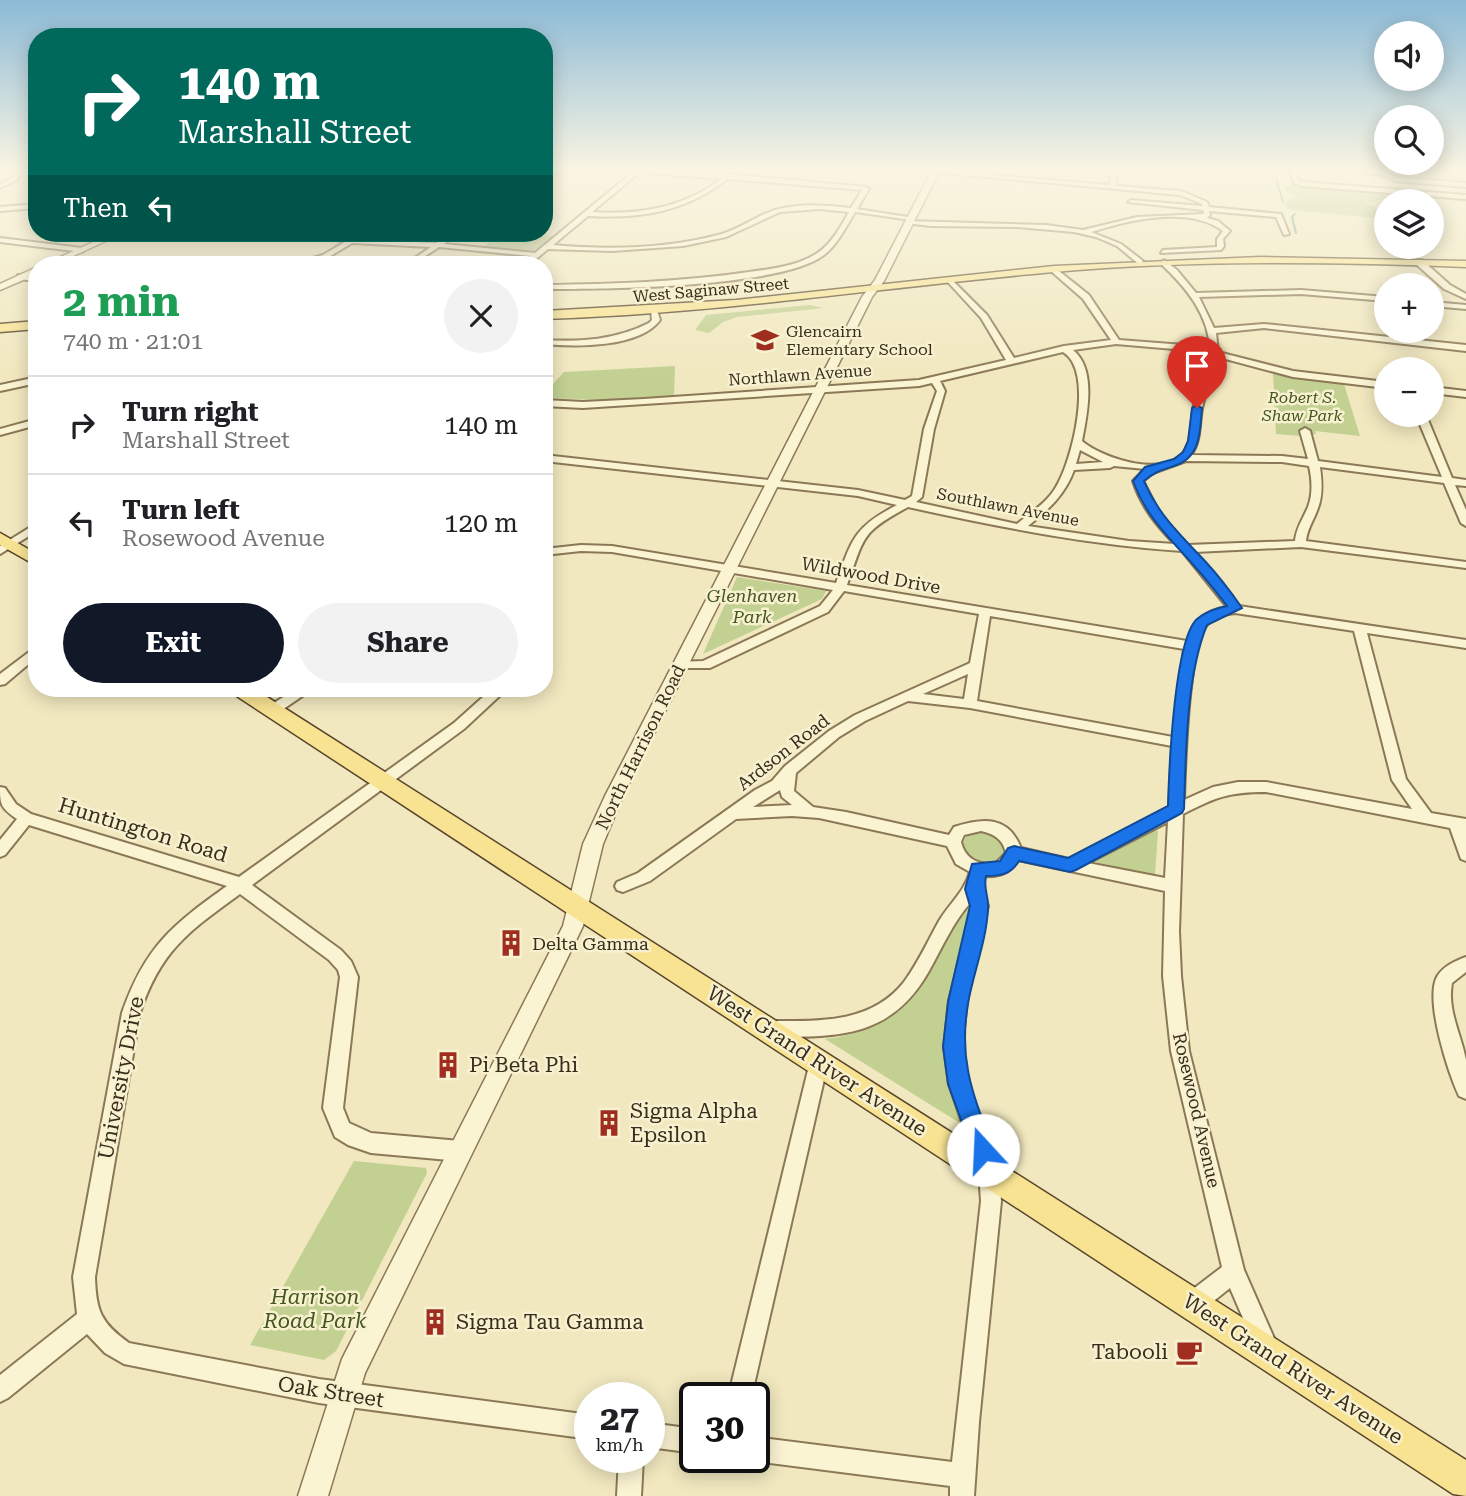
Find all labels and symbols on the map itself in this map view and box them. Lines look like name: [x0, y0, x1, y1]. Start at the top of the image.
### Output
street label: West Saginaw Street: [632, 274, 790, 306]
place label: Glencairn Elementary School: [786, 322, 933, 359]
school or university icon: Glencairn Elementary School: [750, 325, 780, 355]
pin: [1167, 336, 1227, 408]
street label: Northlawn Avenue: [728, 360, 872, 389]
park label: Robert S. Shaw Park: [1261, 388, 1342, 425]
street label: Southlawn Avenue: [935, 484, 1081, 530]
street label: Wildwood Drive: [800, 552, 942, 598]
park label: Glenhaven Park: [707, 585, 797, 627]
street label: North Harrison Road: [591, 661, 689, 833]
street label: Ardson Road: [733, 709, 834, 795]
street label: Huntington Road: [56, 793, 231, 867]
building icon: Delta Gamma: [496, 928, 526, 958]
place label: Delta Gamma: [532, 933, 649, 954]
street label: West Grand River Avenue: [703, 981, 931, 1141]
street label: University Drive: [93, 994, 149, 1162]
street label: Rosewood Avenue: [1169, 1030, 1225, 1190]
building icon: Pi Beta Phi: [433, 1050, 463, 1080]
place label: Pi Beta Phi: [469, 1053, 579, 1077]
place label: Sigma Alpha Epsilon: [630, 1099, 758, 1147]
building icon: Sigma Alpha Epsilon: [594, 1108, 624, 1138]
position arrow: [946, 1113, 1020, 1187]
park label: Harrison Road Park: [263, 1285, 367, 1333]
street label: West Grand River Avenue: [1179, 1289, 1407, 1449]
building icon: Sigma Tau Gamma: [420, 1307, 450, 1337]
place label: Sigma Tau Gamma: [456, 1310, 644, 1334]
cafe icon: Tabooli: [1174, 1337, 1204, 1367]
place label: Tabooli: [1091, 1340, 1168, 1364]
street label: Oak Street: [276, 1372, 386, 1412]
speed limit sign: 30: [679, 1382, 770, 1473]

